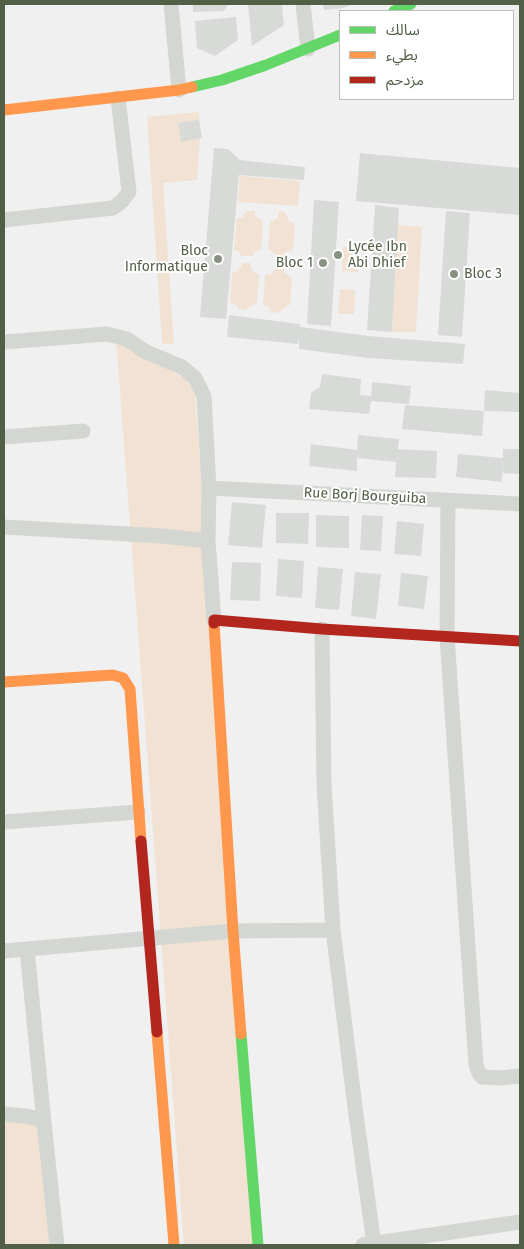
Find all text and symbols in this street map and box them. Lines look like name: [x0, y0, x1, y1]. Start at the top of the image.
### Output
legend: [339, 10, 514, 100]
text: سالك: [386, 21, 420, 39]
text: بطيء: [386, 46, 418, 64]
text: مزدحم: [386, 71, 424, 89]
place label: Lycée Ibn Abi Dhief: [348, 239, 407, 272]
place label: Bloc Informatique: [125, 243, 208, 276]
marker: Lycée Ibn Abi Dhief: [332, 249, 344, 261]
marker: Bloc Informatique: [212, 253, 224, 265]
place label: Bloc 1: [276, 255, 313, 271]
marker: Bloc 1: [317, 257, 329, 269]
place label: Bloc 3: [464, 266, 502, 282]
marker: Bloc 3: [448, 268, 460, 280]
street label: Rue Borj Bourguiba: [303, 484, 427, 508]

